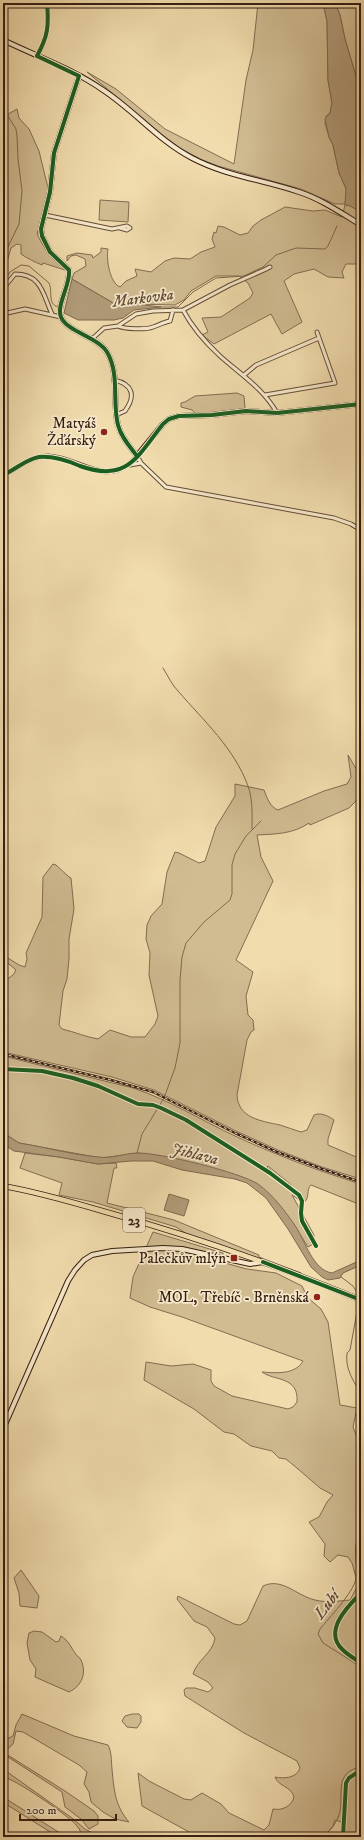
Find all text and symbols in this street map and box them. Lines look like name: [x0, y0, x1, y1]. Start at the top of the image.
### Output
water label: Markovka: [111, 284, 175, 312]
place label: Matyáš Žďárský: [47, 414, 97, 450]
marker: Matyáš Žďárský: [99, 427, 109, 437]
water label: Jihlava: [169, 1138, 220, 1169]
road number: 23: [123, 1208, 145, 1232]
place label: Palečkův mlýn: [139, 1249, 226, 1268]
marker: Palečkův mlýn: [229, 1253, 239, 1263]
place label: MOL, Třebíč - Brněnská: [158, 1288, 310, 1307]
marker: MOL, Třebíč - Brněnská: [312, 1292, 322, 1302]
water label: Lubí: [309, 1584, 346, 1624]
scale bar: [20, 1796, 116, 1822]
text: 200 m: [26, 1803, 56, 1818]

